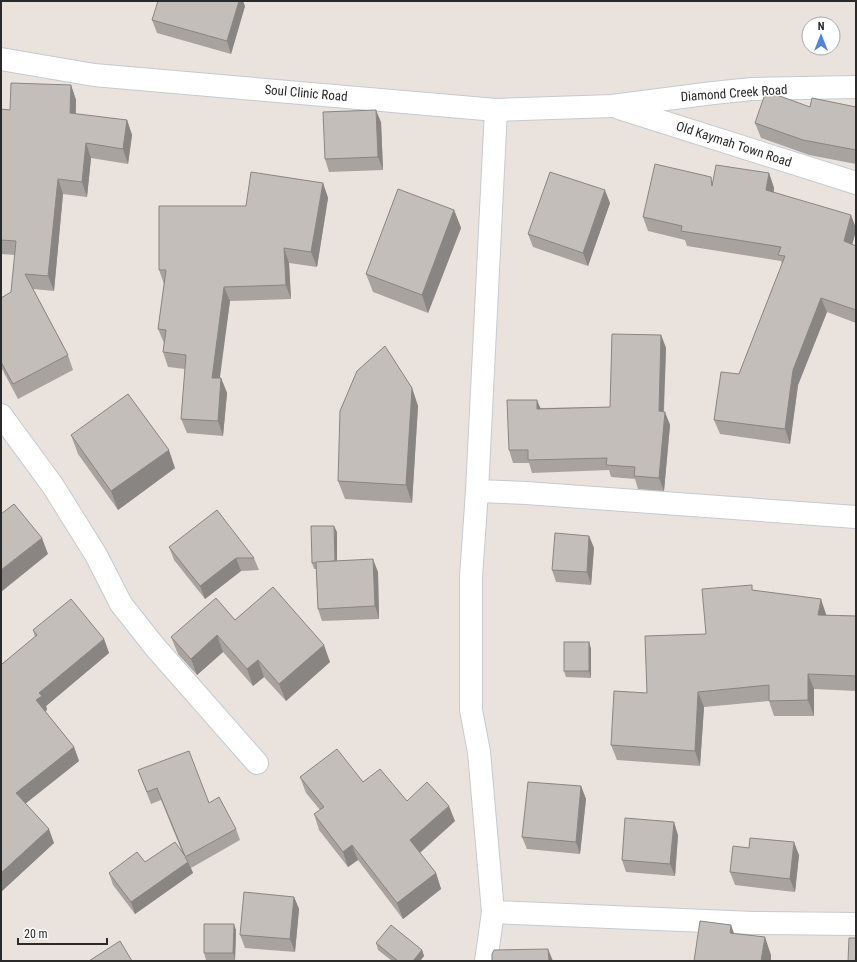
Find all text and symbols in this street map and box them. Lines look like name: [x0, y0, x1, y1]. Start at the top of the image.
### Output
north arrow: [801, 16, 841, 56]
text: N: [818, 20, 825, 33]
street label: Soul Clinic Road: [264, 82, 348, 104]
street label: Diamond Creek Road: [680, 82, 788, 104]
street label: Old Kaymah Town Road: [674, 118, 794, 170]
scale bar: [18, 920, 107, 946]
text: 20 m: [24, 927, 48, 941]

